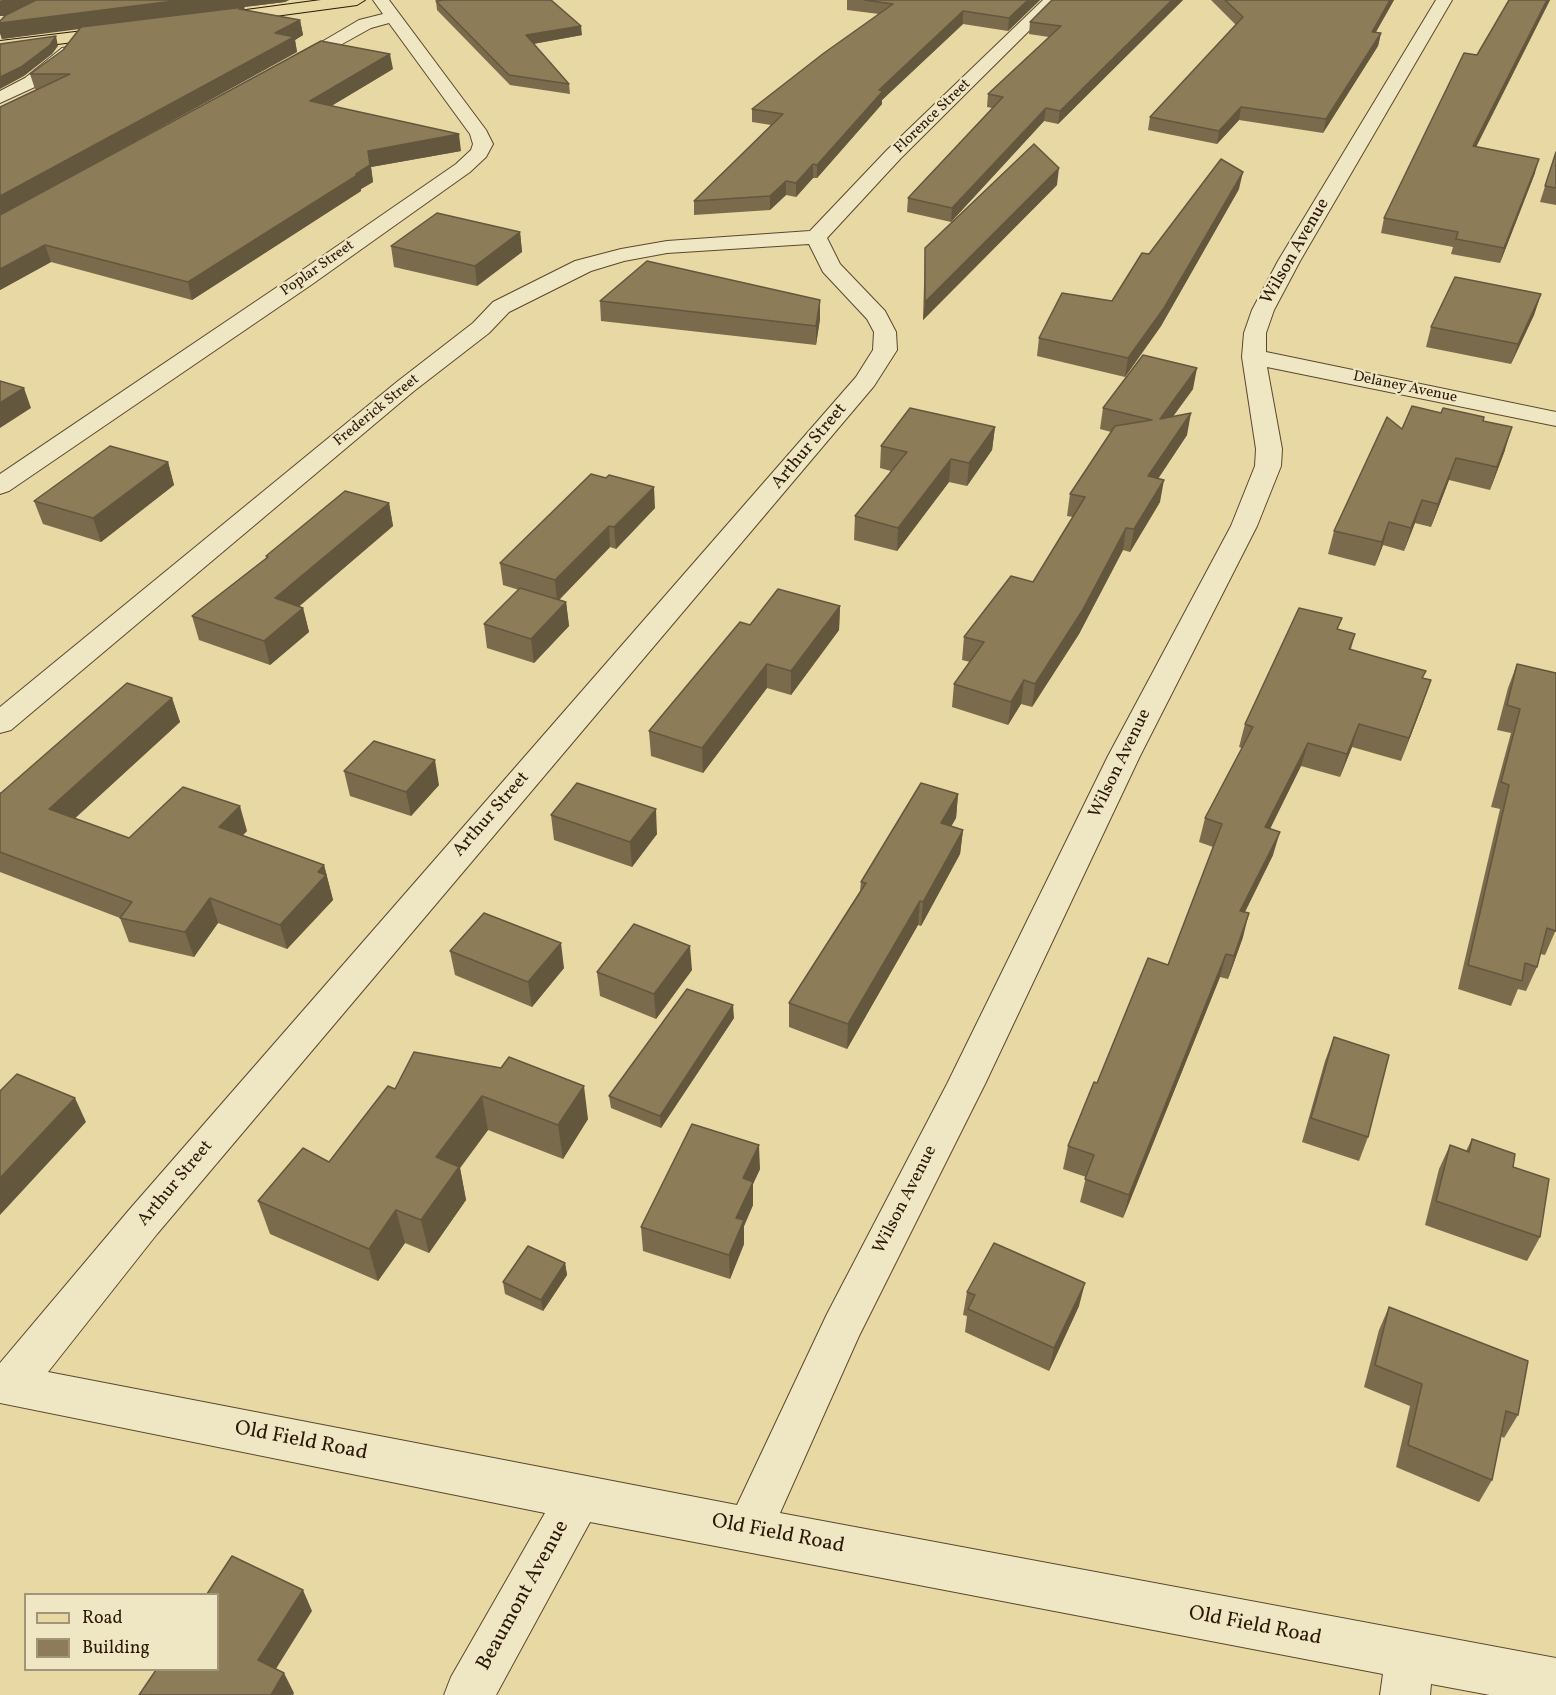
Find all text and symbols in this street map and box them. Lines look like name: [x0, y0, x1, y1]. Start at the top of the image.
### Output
street label: Florence Street: [891, 76, 975, 158]
street label: Wilson Avenue: [1257, 195, 1335, 309]
street label: Poplar Street: [278, 237, 358, 301]
street label: Delaney Avenue: [1351, 368, 1459, 408]
street label: Frederick Street: [331, 371, 423, 451]
street label: Arthur Street: [768, 400, 852, 494]
street label: Wilson Avenue: [1085, 706, 1157, 822]
street label: Arthur Street: [449, 768, 535, 862]
street label: Arthur Street: [134, 1137, 218, 1231]
street label: Wilson Avenue: [869, 1142, 943, 1258]
street label: Old Field Road: [232, 1417, 370, 1467]
street label: Old Field Road: [709, 1510, 847, 1560]
street label: Beaumont Avenue: [472, 1516, 576, 1676]
legend: [24, 1593, 219, 1671]
street label: Old Field Road: [1186, 1602, 1324, 1652]
text: Road: [82, 1606, 123, 1631]
text: Building: [82, 1636, 150, 1661]

